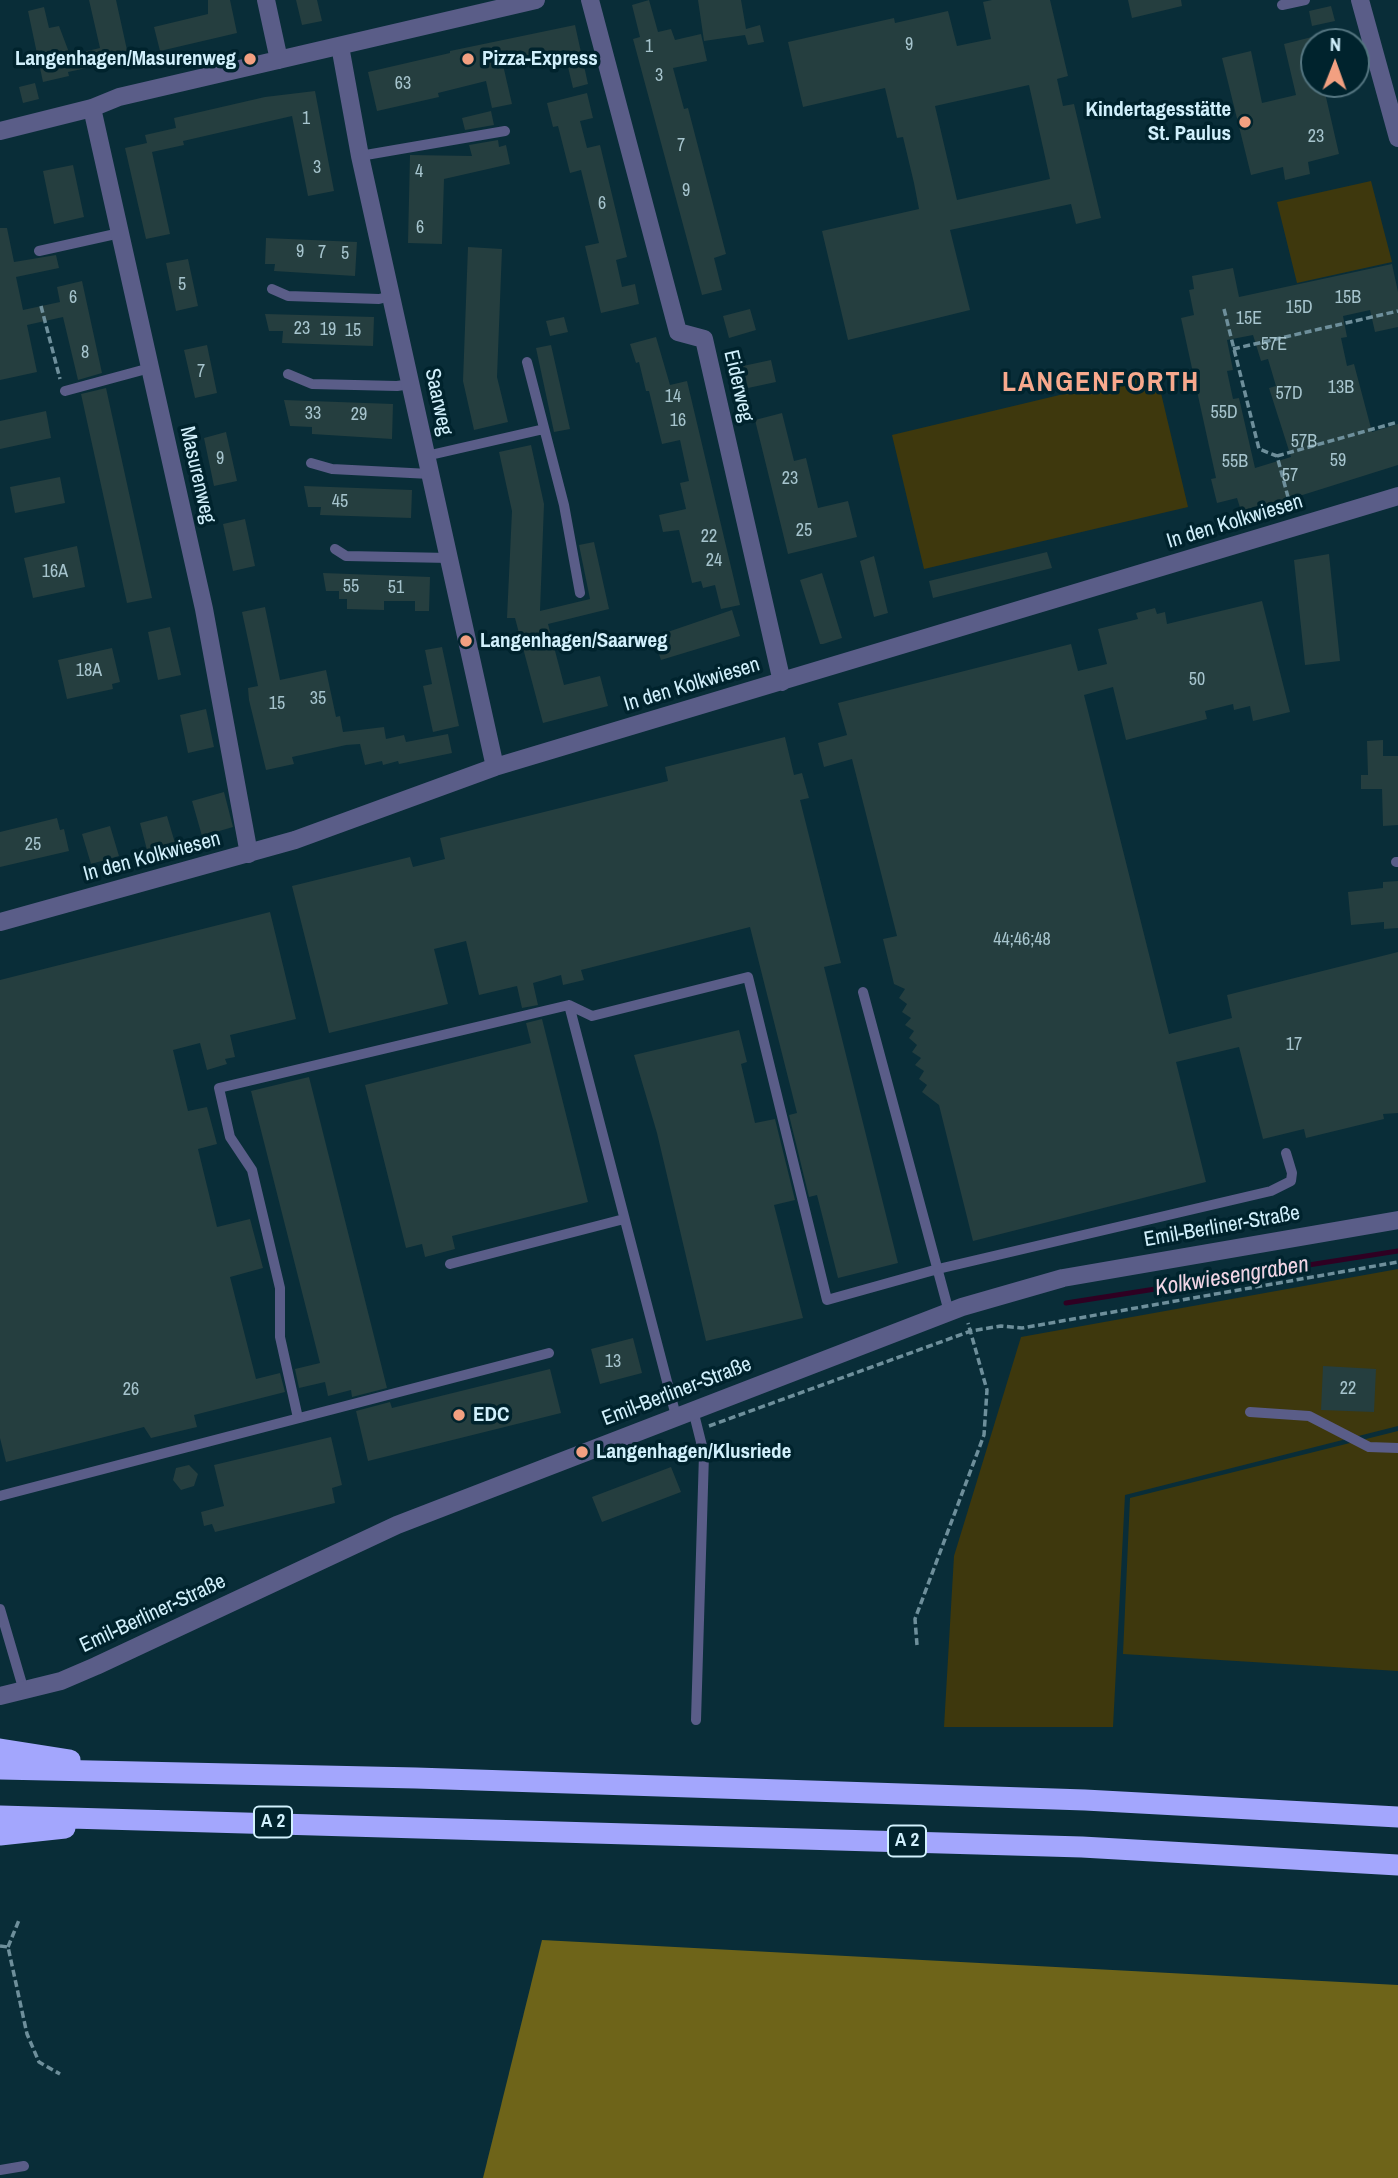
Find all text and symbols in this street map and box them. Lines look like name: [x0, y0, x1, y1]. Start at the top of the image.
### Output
north arrow: [1300, 28, 1370, 98]
text: N: [1329, 31, 1341, 57]
house number: 9: [905, 34, 913, 56]
house number: 1: [645, 36, 653, 58]
place label: Langenhagen/Masurenweg: [15, 46, 236, 72]
place label: Pizza-Express: [482, 46, 598, 72]
marker: Langenhagen/Masurenweg: [242, 51, 258, 67]
marker: Pizza-Express: [460, 51, 476, 67]
house number: 3: [655, 65, 663, 87]
house number: 63: [395, 73, 411, 95]
place label: Kindertagesstätte St. Paulus: [1086, 97, 1231, 147]
house number: 1: [302, 108, 310, 130]
marker: Kindertagesstätte St. Paulus: [1237, 114, 1253, 130]
house number: 23: [1308, 126, 1324, 148]
house number: 7: [677, 135, 685, 157]
house number: 3: [313, 157, 321, 179]
house number: 4: [415, 161, 423, 183]
house number: 9: [682, 180, 690, 202]
house number: 6: [598, 193, 606, 215]
house number: 6: [416, 217, 424, 239]
house number: 9: [296, 241, 304, 263]
house number: 7: [318, 242, 326, 264]
house number: 5: [341, 243, 349, 265]
house number: 5: [178, 274, 186, 296]
house number: 6: [69, 287, 77, 309]
house number: 15B: [1335, 287, 1361, 309]
house number: 15D: [1285, 297, 1313, 319]
house number: 15E: [1236, 308, 1262, 330]
house number: 23: [294, 318, 310, 340]
house number: 19: [320, 319, 336, 341]
house number: 15: [345, 320, 361, 342]
house number: 57E: [1261, 334, 1287, 356]
house number: 8: [81, 342, 89, 364]
street label: Eiderweg: [718, 348, 758, 424]
house number: 7: [197, 361, 205, 383]
street label: Saarweg: [419, 366, 457, 438]
district label: LANGENFORTH: [1003, 366, 1199, 400]
house number: 13B: [1328, 377, 1354, 399]
house number: 57D: [1275, 383, 1303, 405]
house number: 14: [665, 386, 681, 408]
house number: 55D: [1210, 402, 1238, 424]
house number: 33: [305, 403, 321, 425]
house number: 29: [351, 404, 367, 426]
house number: 16: [670, 410, 686, 432]
street label: Masurenweg: [174, 424, 220, 526]
house number: 57B: [1291, 431, 1317, 453]
house number: 9: [216, 448, 224, 470]
house number: 59: [1330, 450, 1346, 472]
house number: 55B: [1222, 451, 1248, 473]
house number: 57: [1282, 465, 1298, 487]
house number: 23: [782, 468, 798, 490]
street label: In den Kolkwiesen: [1164, 489, 1306, 555]
house number: 45: [332, 491, 348, 513]
house number: 25: [796, 520, 812, 542]
house number: 22: [701, 526, 717, 548]
house number: 24: [706, 550, 722, 572]
house number: 16A: [42, 561, 68, 583]
house number: 55: [343, 576, 359, 598]
house number: 51: [388, 577, 404, 599]
place label: Langenhagen/Saarweg: [480, 628, 668, 654]
marker: Langenhagen/Saarweg: [458, 633, 474, 649]
street label: In den Kolkwiesen: [621, 652, 763, 718]
house number: 18A: [76, 660, 102, 682]
house number: 50: [1189, 669, 1205, 691]
house number: 35: [310, 688, 326, 710]
house number: 15: [269, 693, 285, 715]
street label: In den Kolkwiesen: [81, 827, 223, 887]
house number: 25: [25, 834, 41, 856]
house number: 44;46;48: [993, 929, 1051, 951]
house number: 17: [1286, 1034, 1302, 1056]
street label: Emil-Berliner-Straße: [1142, 1201, 1302, 1253]
water label: Kolkwiesengraben: [1153, 1251, 1311, 1303]
house number: 13: [605, 1351, 621, 1373]
street label: Emil-Berliner-Straße: [599, 1352, 755, 1432]
house number: 22: [1340, 1378, 1356, 1400]
house number: 26: [123, 1379, 139, 1401]
place label: EDC: [473, 1402, 509, 1428]
marker: EDC: [451, 1407, 467, 1423]
place label: Langenhagen/Klusriede: [596, 1439, 791, 1465]
marker: Langenhagen/Klusriede: [574, 1444, 590, 1460]
street label: Emil-Berliner-Straße: [76, 1569, 230, 1659]
road number: A 2: [254, 1806, 292, 1838]
road number: A 2: [888, 1826, 926, 1856]

